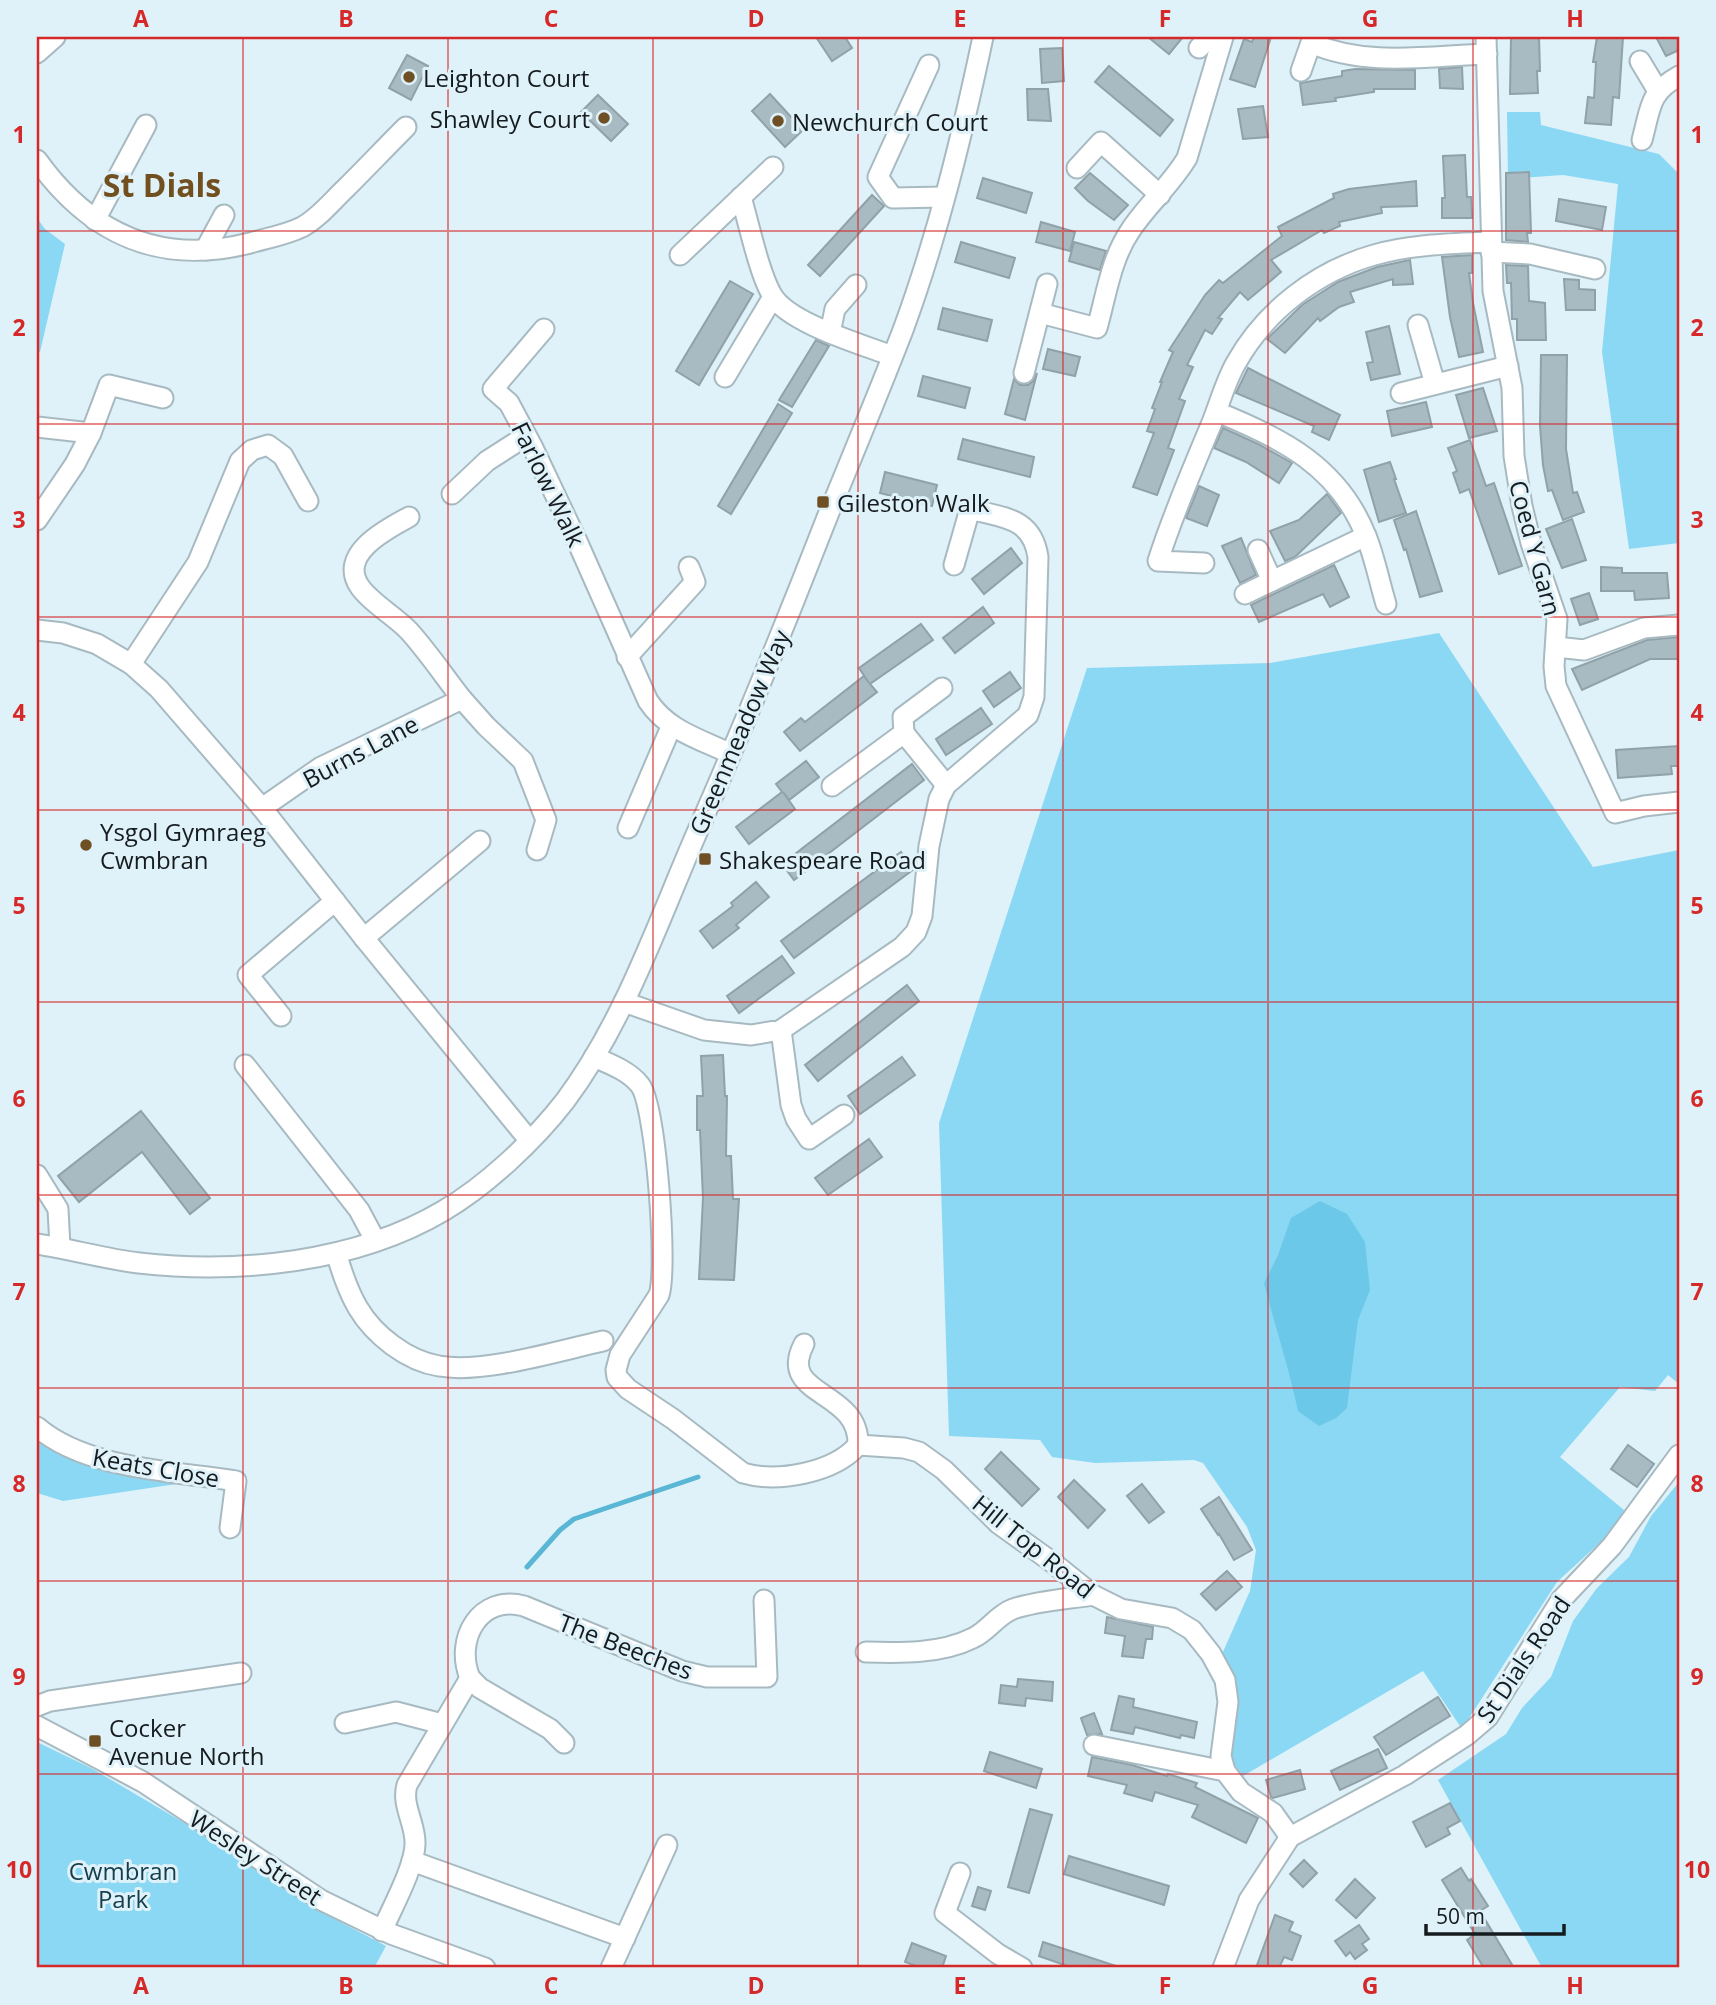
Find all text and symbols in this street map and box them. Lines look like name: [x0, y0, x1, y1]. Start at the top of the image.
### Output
text: A: [133, 2, 149, 34]
text: B: [338, 2, 354, 34]
text: C: [544, 2, 558, 34]
text: D: [747, 2, 765, 34]
text: E: [954, 2, 966, 34]
text: F: [1159, 2, 1171, 34]
text: G: [1362, 2, 1378, 34]
text: H: [1566, 2, 1584, 34]
place label: Leighton Court: [423, 61, 589, 94]
marker: Leighton Court: [401, 69, 417, 85]
place label: Shawley Court: [430, 102, 590, 135]
place label: Newchurch Court: [792, 105, 988, 138]
marker: Shawley Court: [596, 110, 612, 126]
marker: Newchurch Court: [770, 113, 786, 129]
text: 1: [12, 118, 26, 150]
text: 1: [1690, 118, 1704, 150]
district label: St Dials: [103, 163, 221, 206]
text: 2: [12, 311, 26, 343]
text: 2: [1690, 311, 1704, 343]
street label: Farlow Walk: [505, 416, 594, 552]
street label: Coed Y Garn: [1502, 477, 1570, 619]
place label: Gileston Walk: [837, 486, 990, 519]
marker: Gileston Walk: [815, 494, 831, 510]
text: 3: [12, 503, 26, 535]
text: 3: [1690, 503, 1704, 535]
street label: Greenmeadow Way: [681, 624, 797, 839]
text: 4: [12, 696, 26, 728]
text: 4: [1690, 696, 1704, 728]
street label: Burns Lane: [296, 707, 424, 795]
place label: Ysgol Gymraeg Cwmbran: [100, 815, 266, 876]
marker: Ysgol Gymraeg Cwmbran: [78, 837, 94, 853]
place label: Shakespeare Road: [719, 843, 926, 876]
marker: Shakespeare Road: [697, 851, 713, 867]
text: 5: [12, 889, 26, 921]
text: 5: [1690, 889, 1704, 921]
text: 6: [12, 1082, 26, 1114]
text: 6: [1690, 1082, 1704, 1114]
text: 7: [12, 1275, 26, 1307]
text: 7: [1690, 1275, 1704, 1307]
street label: Keats Close: [90, 1440, 222, 1494]
text: 8: [12, 1467, 26, 1499]
text: 8: [1690, 1467, 1704, 1499]
street label: Hill Top Road: [966, 1487, 1102, 1605]
street label: St Dials Road: [1469, 1589, 1577, 1729]
street label: The Beeches: [554, 1605, 698, 1687]
text: 9: [12, 1660, 26, 1692]
text: 9: [1690, 1660, 1704, 1692]
place label: Cocker Avenue North: [109, 1711, 264, 1772]
marker: Cocker Avenue North: [87, 1733, 103, 1749]
street label: Wesley Street: [183, 1802, 329, 1912]
text: 10: [6, 1853, 32, 1885]
text: 10: [1684, 1853, 1710, 1885]
park label: Cwmbran Park: [69, 1854, 177, 1915]
scale bar: [1426, 1893, 1564, 1937]
text: 50 m: [1436, 1902, 1485, 1930]
text: A: [133, 1969, 149, 2001]
text: B: [338, 1969, 354, 2001]
text: C: [544, 1969, 558, 2001]
text: D: [747, 1969, 765, 2001]
text: E: [954, 1969, 966, 2001]
text: F: [1159, 1969, 1171, 2001]
text: G: [1362, 1969, 1378, 2001]
text: H: [1566, 1969, 1584, 2001]

